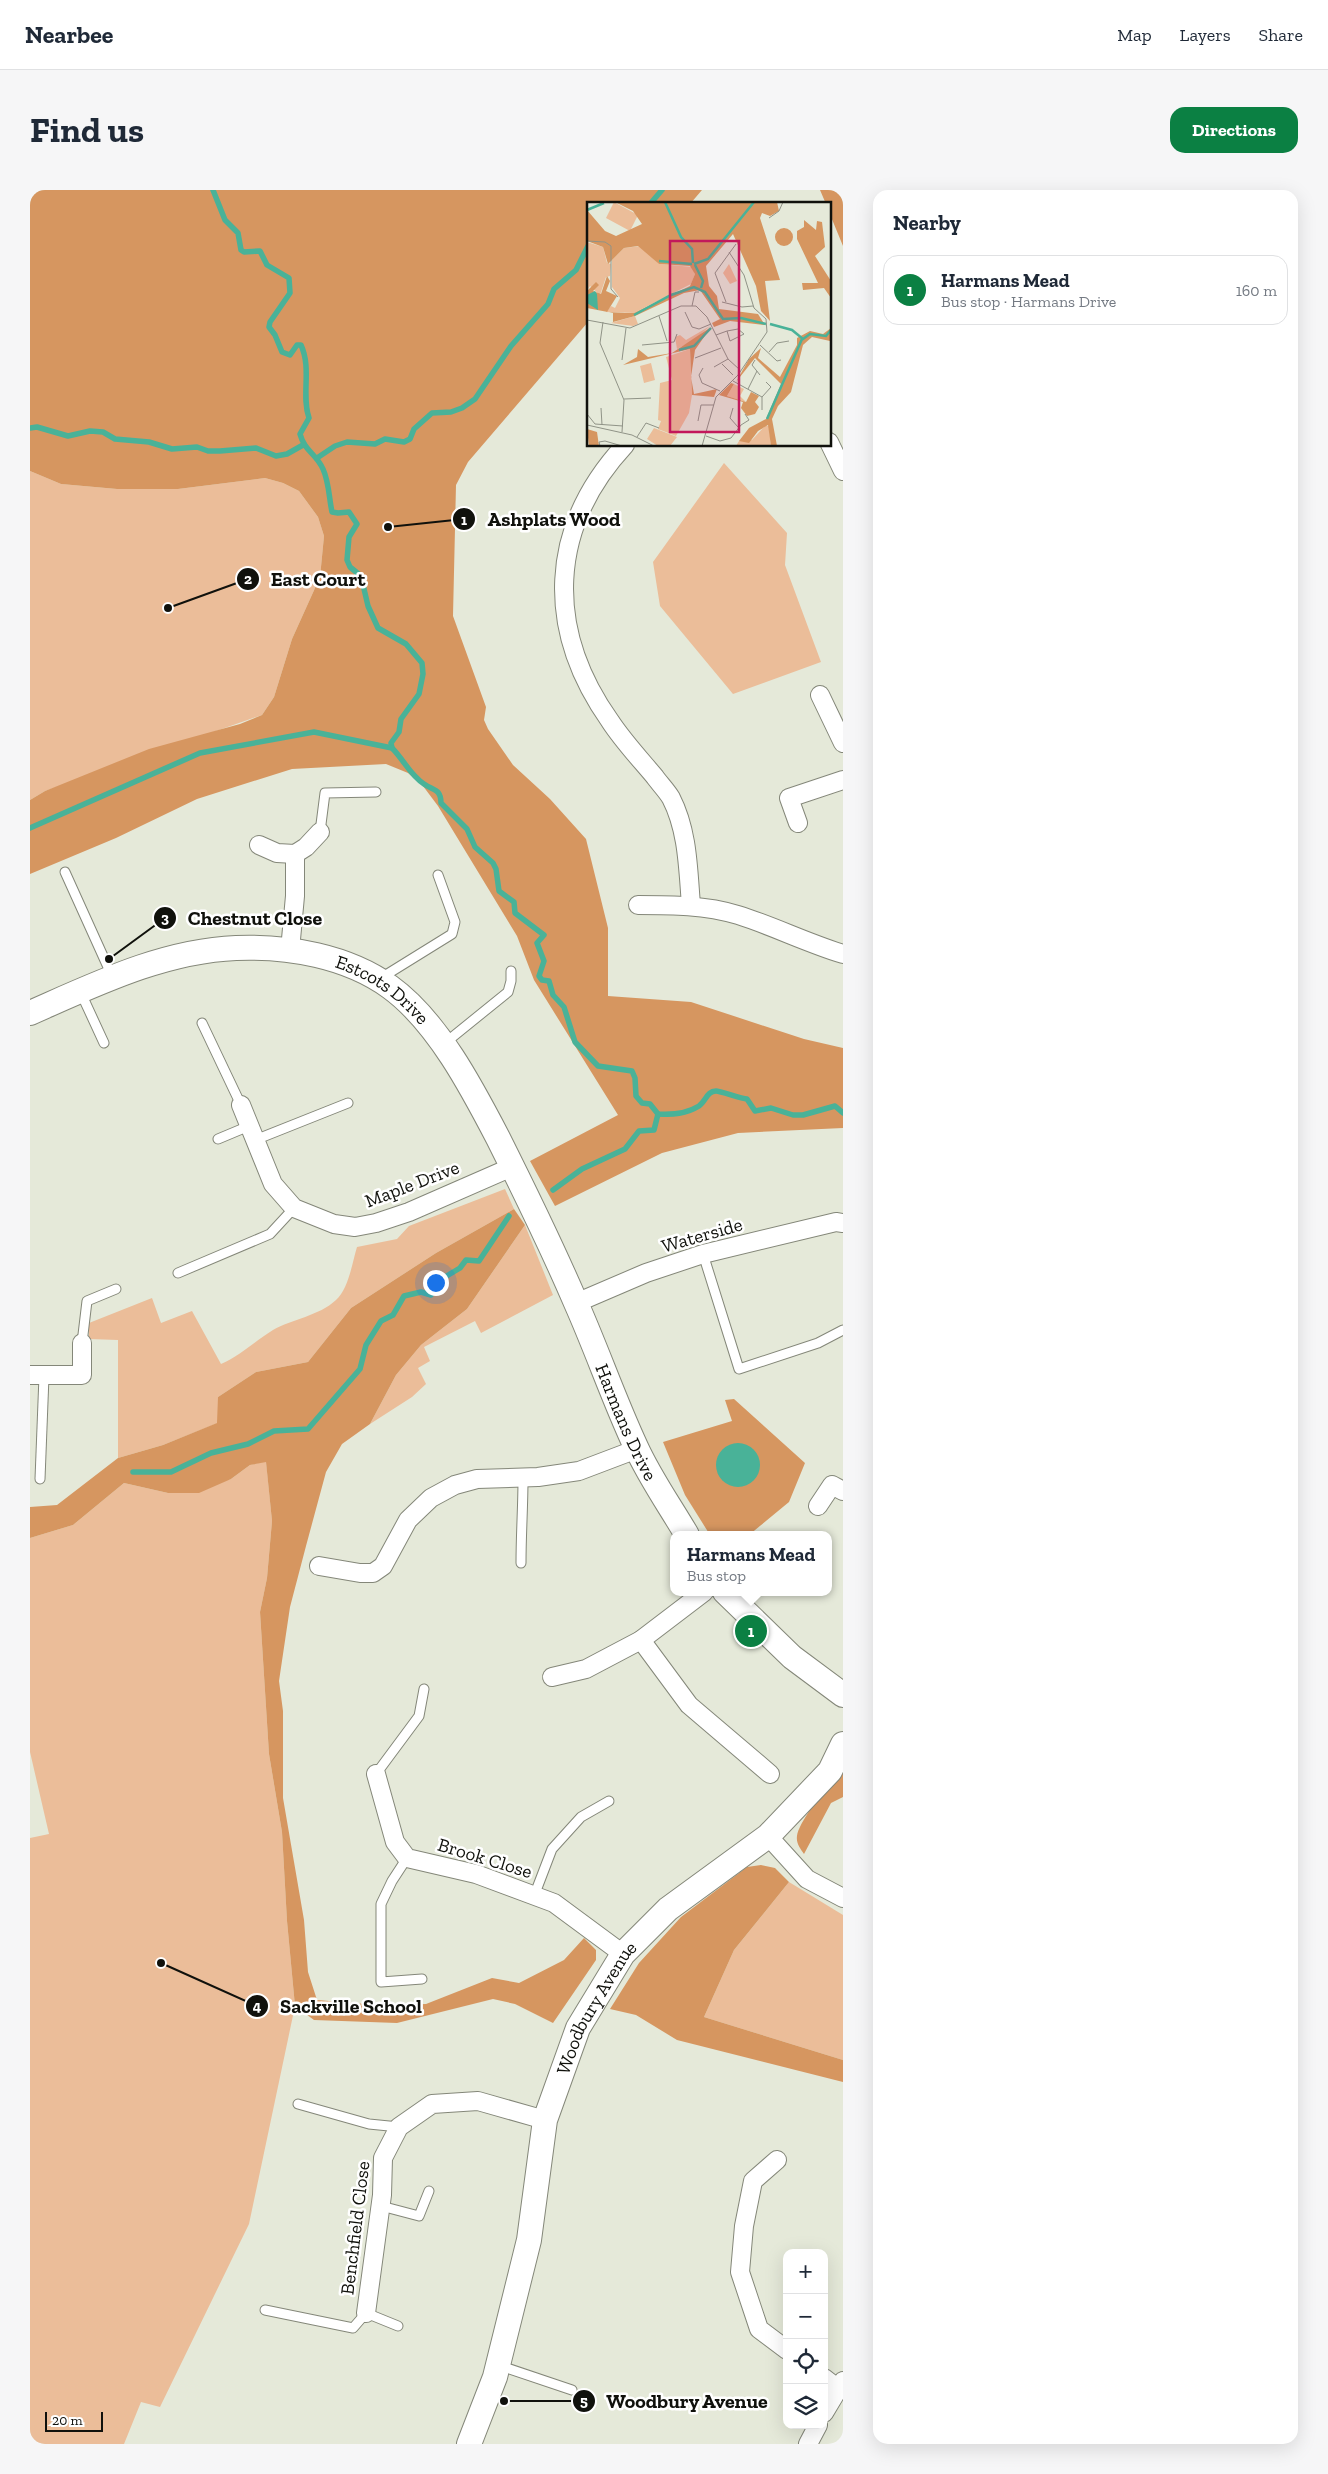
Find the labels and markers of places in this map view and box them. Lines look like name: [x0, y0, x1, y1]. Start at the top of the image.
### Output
callout: Ashplats Wood: [452, 502, 630, 537]
callout: East Court: [236, 561, 375, 596]
callout: Chestnut Close: [153, 900, 332, 935]
pin: 1: [735, 1612, 767, 1650]
callout: Sackville School: [245, 1989, 431, 2024]
callout: Woodbury Avenue: [571, 2383, 779, 2418]

